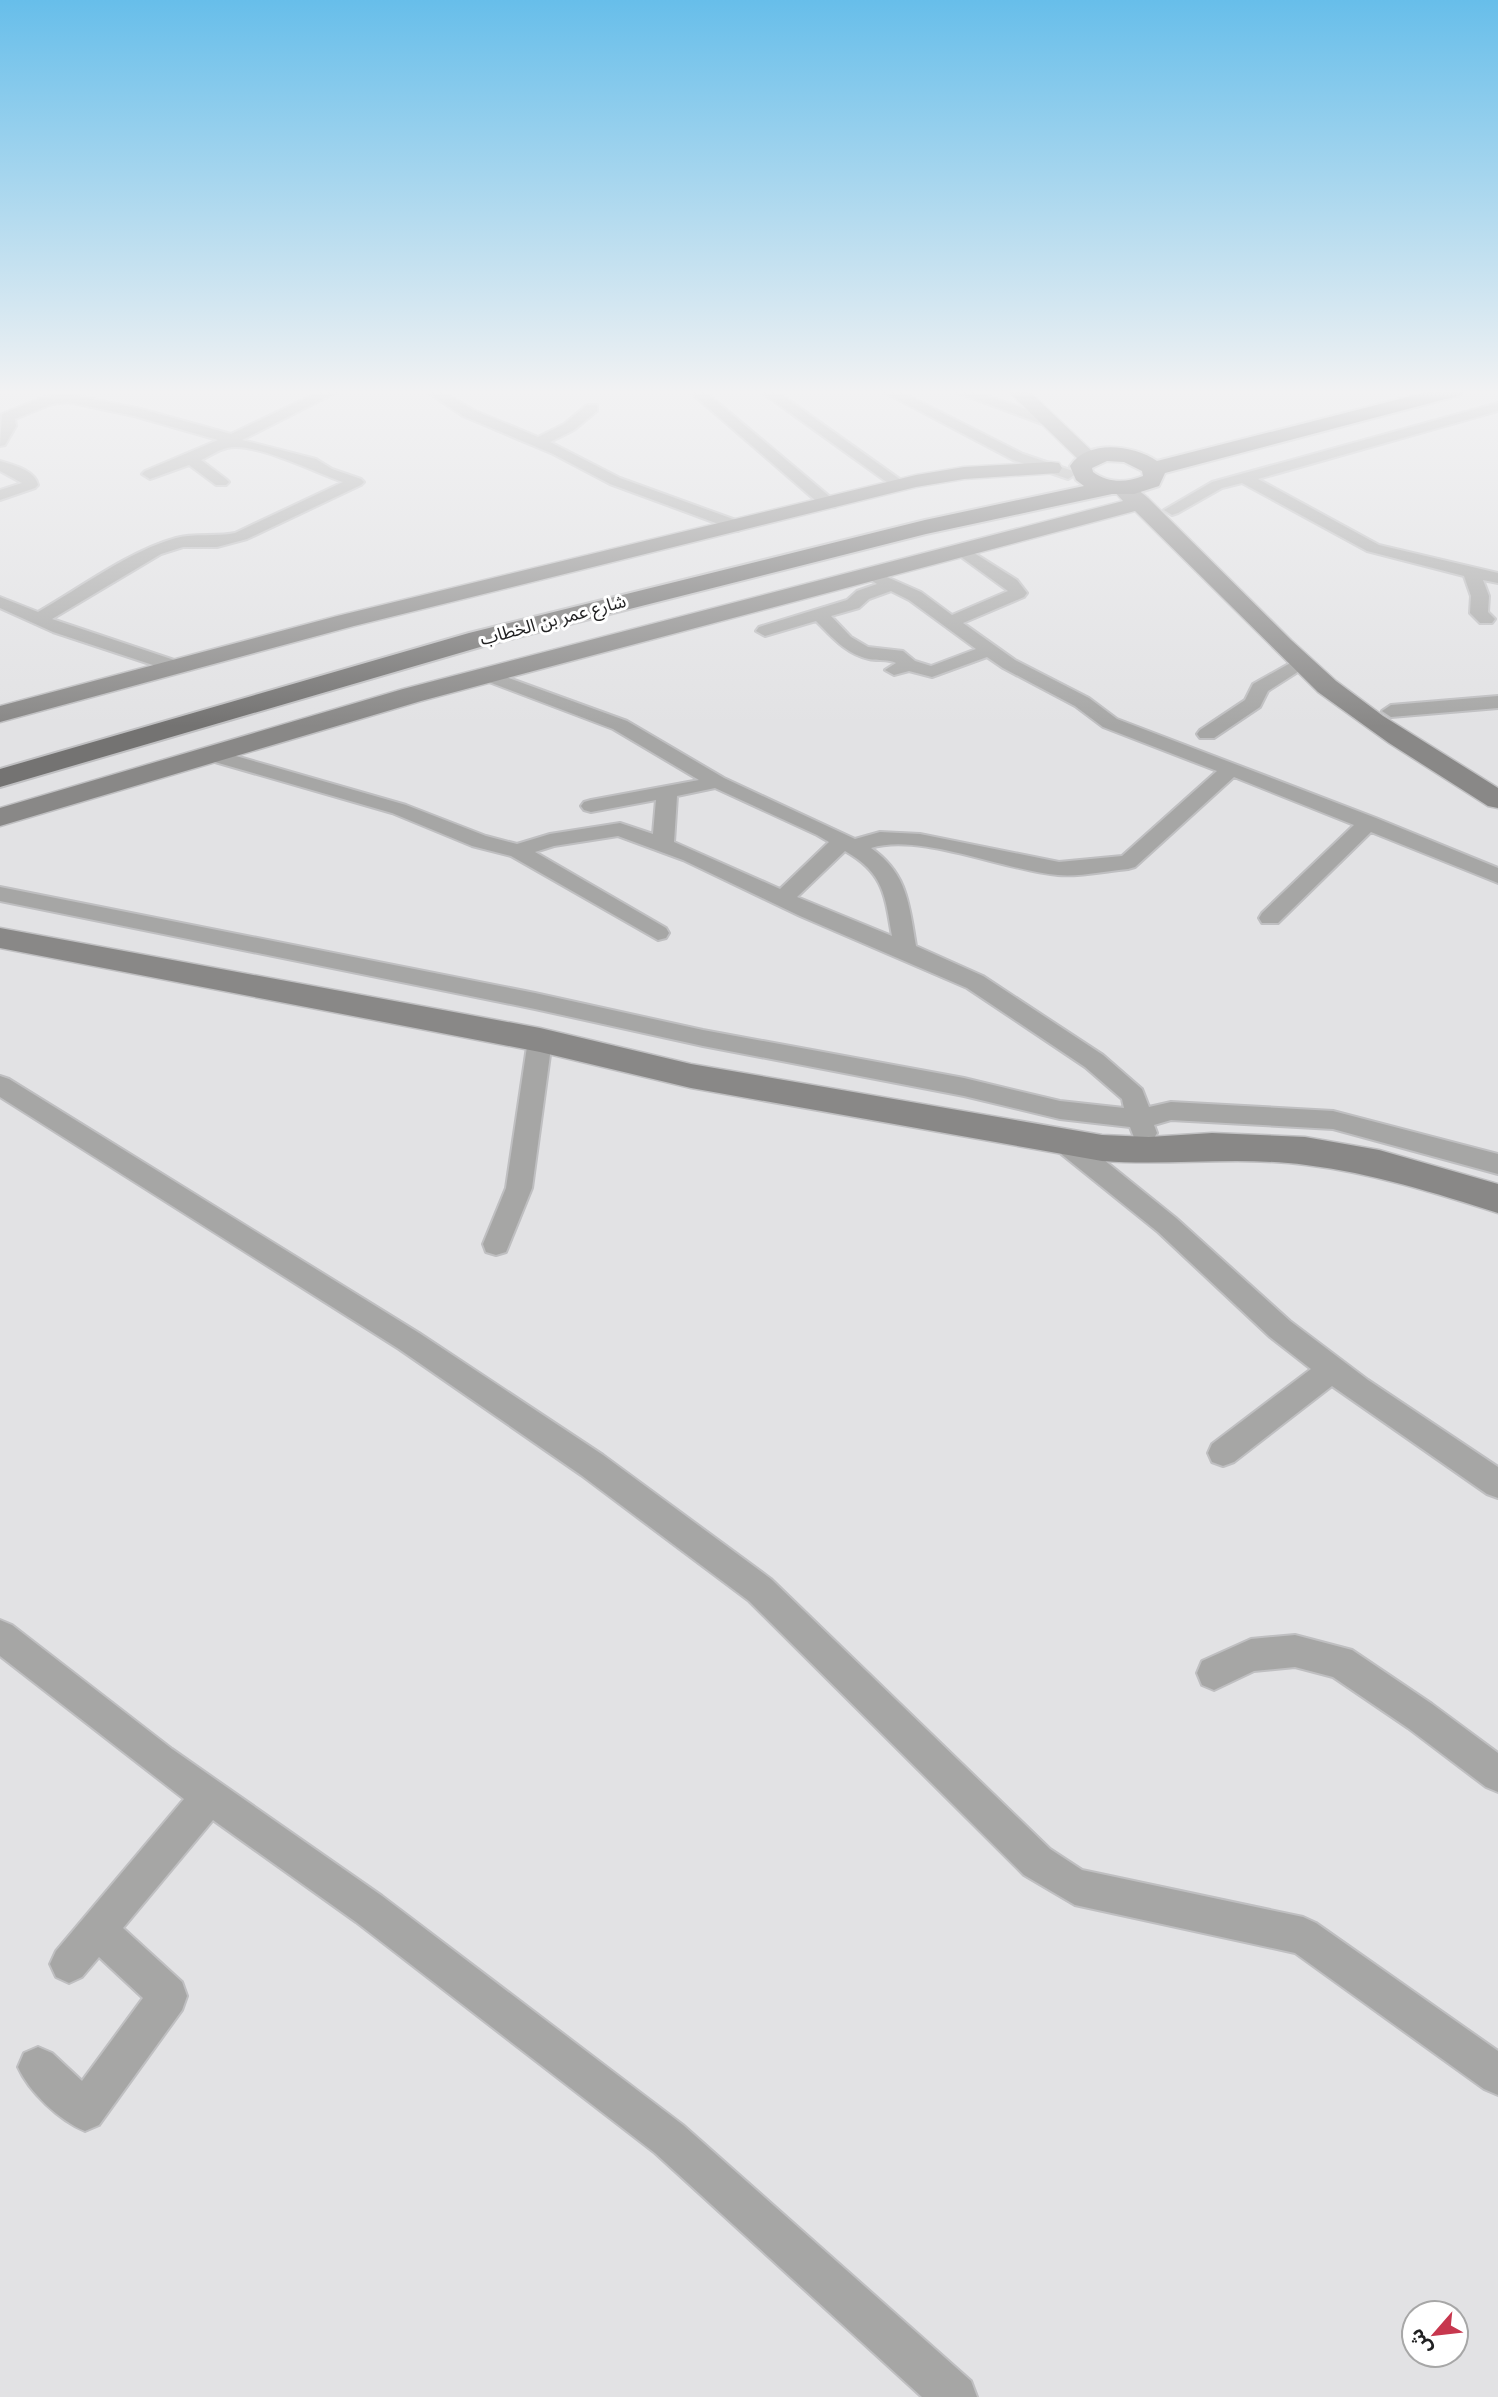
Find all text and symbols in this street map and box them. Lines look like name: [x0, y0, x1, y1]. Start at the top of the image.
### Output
street label: شارع عمر بن الخطاب: [477, 588, 629, 653]
north arrow: [1400, 2299, 1470, 2369]
text: ش: [1402, 2324, 1438, 2360]

